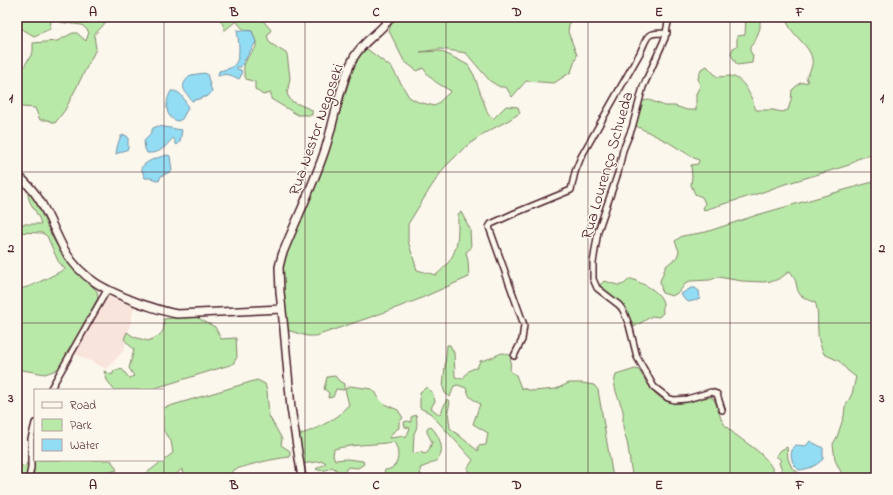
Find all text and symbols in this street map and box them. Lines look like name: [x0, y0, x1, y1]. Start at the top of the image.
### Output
text: A: [89, 3, 97, 22]
text: B: [229, 3, 239, 22]
text: C: [372, 3, 380, 22]
text: D: [511, 3, 522, 22]
text: E: [655, 3, 663, 22]
text: F: [795, 3, 805, 22]
street label: Rua Nestor Negoseki: [283, 60, 351, 199]
text: 1: [9, 89, 14, 108]
street label: Rua Lourenço Schueda: [575, 89, 640, 242]
text: 1: [880, 89, 885, 108]
text: 2: [7, 239, 15, 258]
text: 2: [878, 239, 886, 258]
text: 3: [7, 389, 14, 408]
legend: [34, 389, 164, 461]
text: 3: [878, 389, 885, 408]
text: Road: [70, 397, 96, 415]
text: Park: [70, 417, 92, 435]
text: Water: [70, 437, 99, 455]
text: A: [89, 476, 97, 495]
text: B: [229, 476, 239, 495]
text: C: [372, 476, 380, 495]
text: D: [511, 476, 522, 495]
text: E: [655, 476, 663, 495]
text: F: [795, 476, 805, 495]

